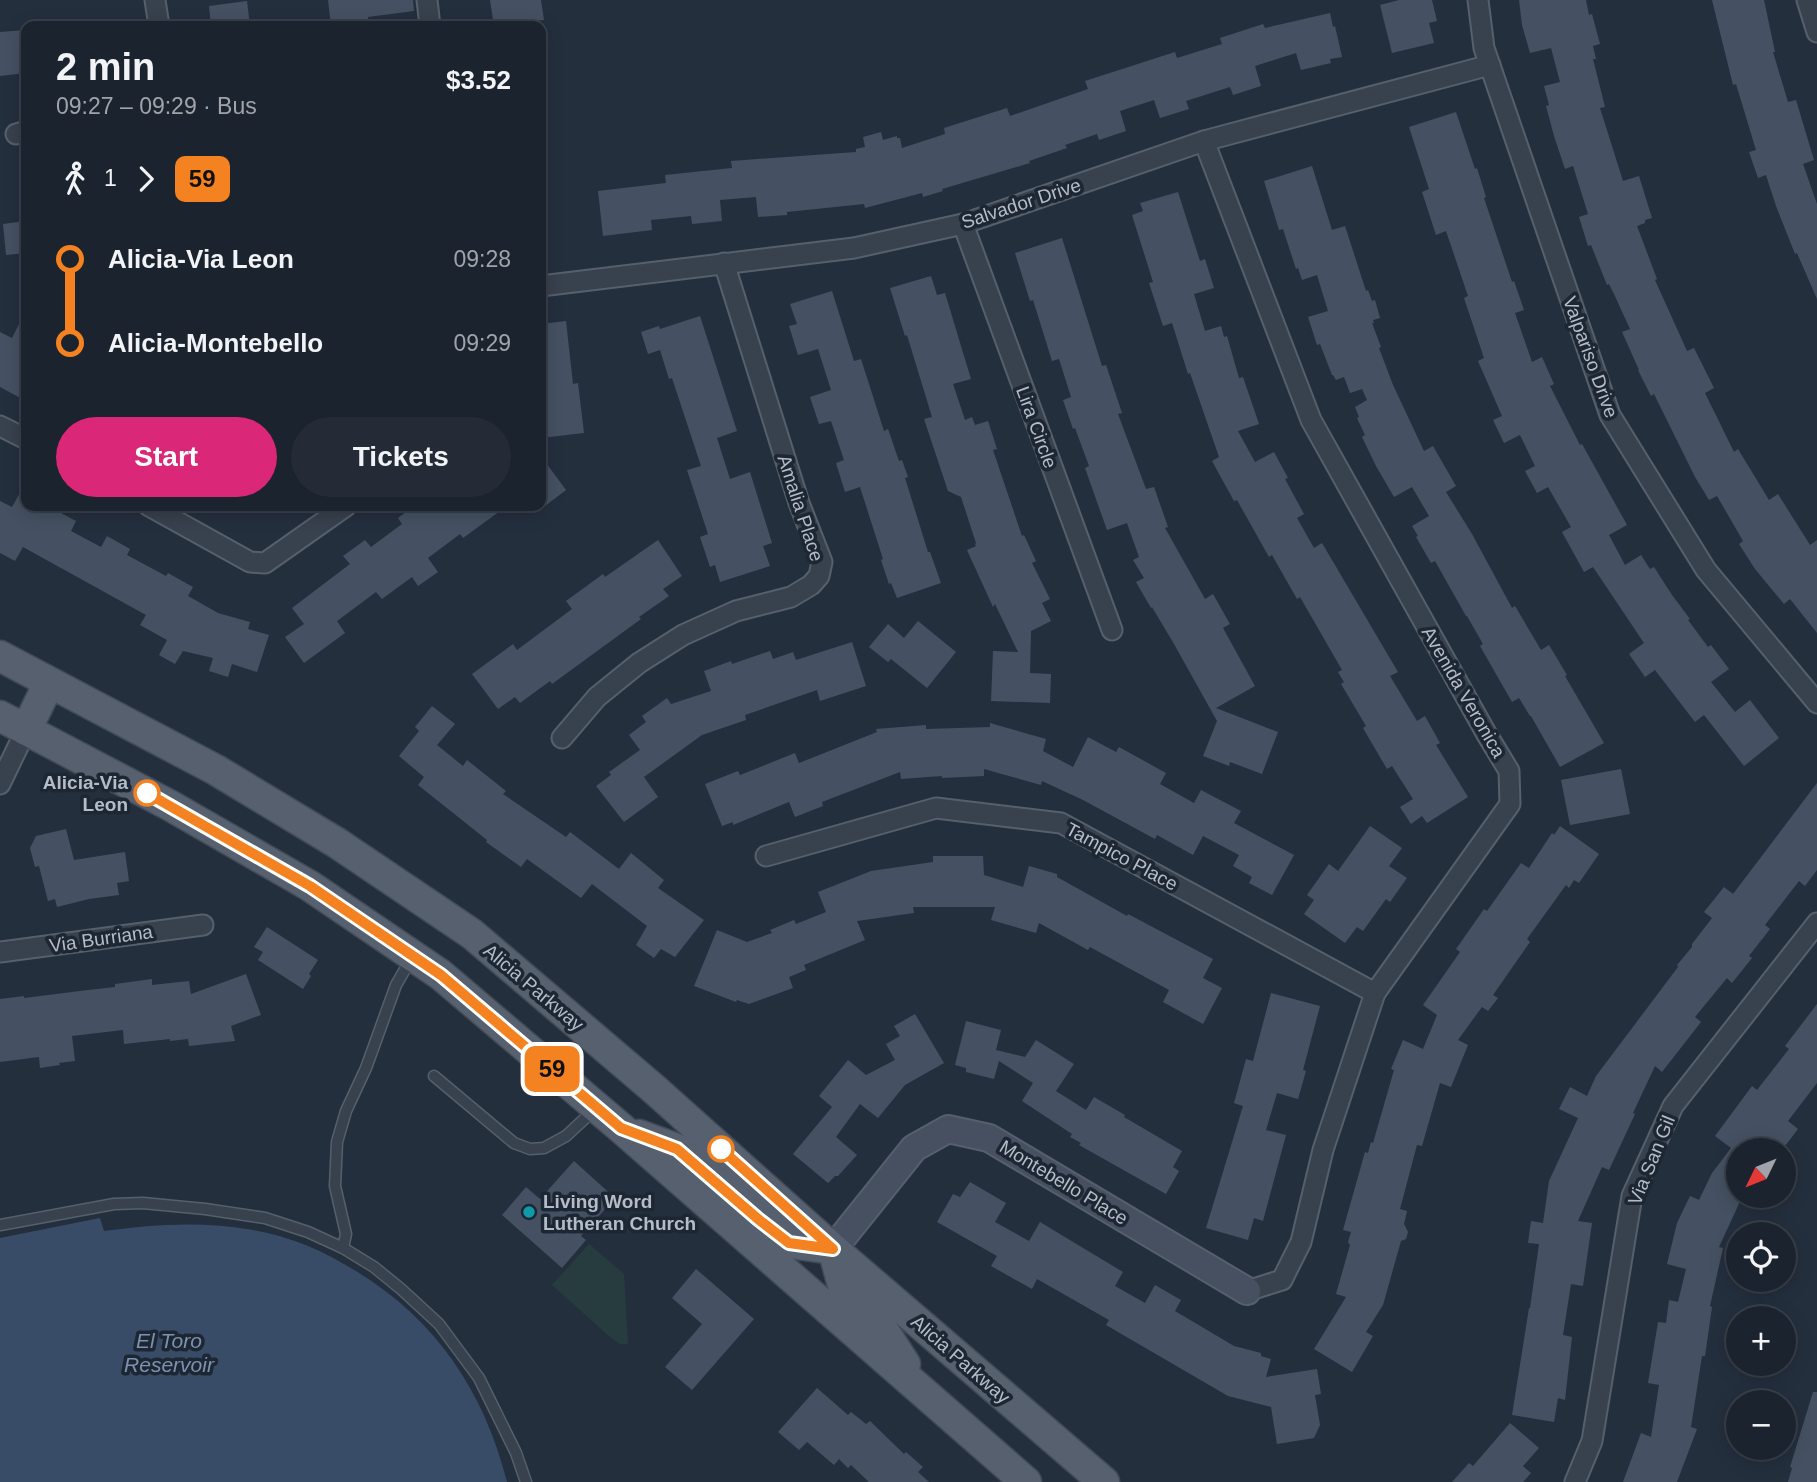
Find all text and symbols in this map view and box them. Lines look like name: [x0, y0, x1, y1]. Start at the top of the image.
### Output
text: 2 min: [56, 46, 155, 88]
text: $3.52: [446, 65, 511, 95]
text: 09:27 – 09:29 · Bus: [56, 93, 257, 119]
icon: walk: [56, 160, 94, 198]
icon: forward: [127, 160, 165, 198]
text: 1: [104, 165, 117, 191]
text: 59: [189, 165, 216, 192]
street label: Salvador Drive: [959, 174, 1084, 233]
text: Alicia-Via Leon: [108, 244, 294, 274]
text: 09:28: [453, 246, 511, 272]
street label: Valpariso Drive: [1559, 294, 1622, 421]
text: Alicia-Montebello: [108, 328, 323, 358]
text: 09:29: [453, 330, 511, 356]
street label: Lira Circle: [1012, 383, 1061, 471]
button: Start: [56, 417, 277, 497]
button: Tickets: [291, 417, 511, 497]
street label: Amalia Place: [773, 452, 828, 564]
street label: Avenida Veronica: [1418, 623, 1510, 762]
place label: Alicia-Via Leon: [43, 772, 128, 815]
marker: Alicia-Via Leon: [134, 780, 160, 806]
street label: Tampico Place: [1062, 818, 1181, 895]
street label: Via Burriana: [48, 921, 155, 956]
street label: Alicia Parkway: [480, 940, 588, 1035]
line badge: 59: [520, 1046, 584, 1092]
text: 59: [539, 1055, 565, 1082]
street label: Via San Gil: [1624, 1112, 1679, 1208]
unlabelled marker: [708, 1136, 734, 1162]
street label: Montebello Place: [996, 1136, 1132, 1229]
north arrow: [1726, 1138, 1796, 1208]
map controls: [1726, 1138, 1796, 1460]
place label: Living Word Lutheran Church: [543, 1191, 696, 1234]
marker: Living Word Lutheran Church: [521, 1204, 537, 1220]
button: locate: [1726, 1222, 1796, 1292]
button: +: [1726, 1306, 1796, 1376]
street label: Alicia Parkway: [907, 1311, 1015, 1408]
water label: El Toro Reservoir: [124, 1329, 215, 1376]
button: −: [1726, 1390, 1796, 1460]

